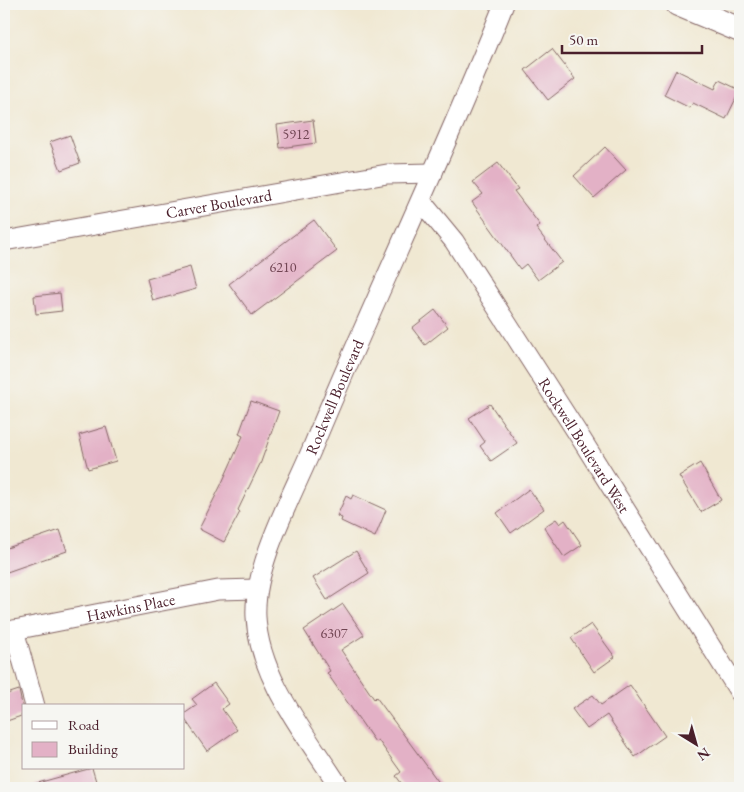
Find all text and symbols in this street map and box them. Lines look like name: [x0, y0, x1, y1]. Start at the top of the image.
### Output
scale bar: [562, 22, 702, 54]
text: 50 m: [569, 30, 598, 49]
house number: 5912: [283, 125, 310, 143]
street label: Carver Boulevard: [164, 184, 274, 223]
house number: 6210: [270, 258, 297, 276]
street label: Rockwell Boulevard: [301, 335, 369, 458]
street label: Rockwell Boulevard West: [533, 374, 635, 517]
street label: Hawkins Place: [85, 589, 177, 627]
house number: 6307: [321, 624, 348, 642]
legend: [22, 704, 185, 770]
text: Road: [68, 715, 100, 734]
north arrow: [672, 720, 722, 770]
text: Building: [68, 739, 118, 758]
text: N: [693, 744, 714, 765]

